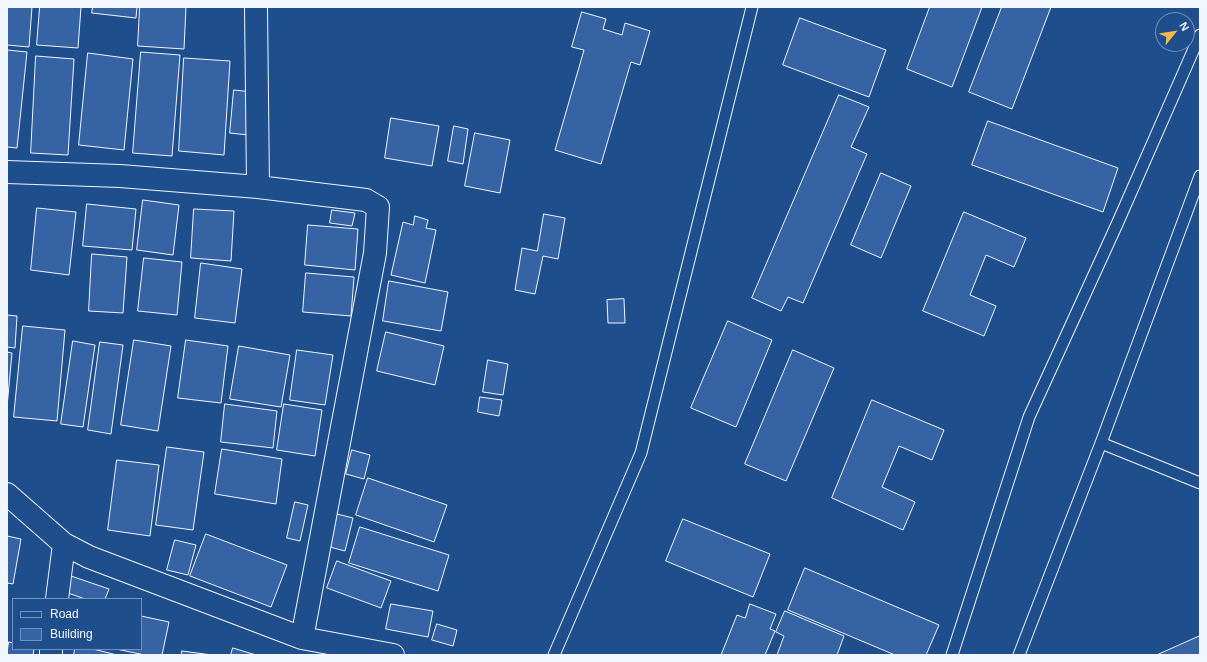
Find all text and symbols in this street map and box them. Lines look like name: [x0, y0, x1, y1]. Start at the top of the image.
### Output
north arrow: [1155, 12, 1195, 52]
text: N: [1177, 20, 1192, 33]
legend: [12, 598, 142, 650]
text: Road: [50, 607, 79, 621]
text: Building: [50, 627, 93, 641]

